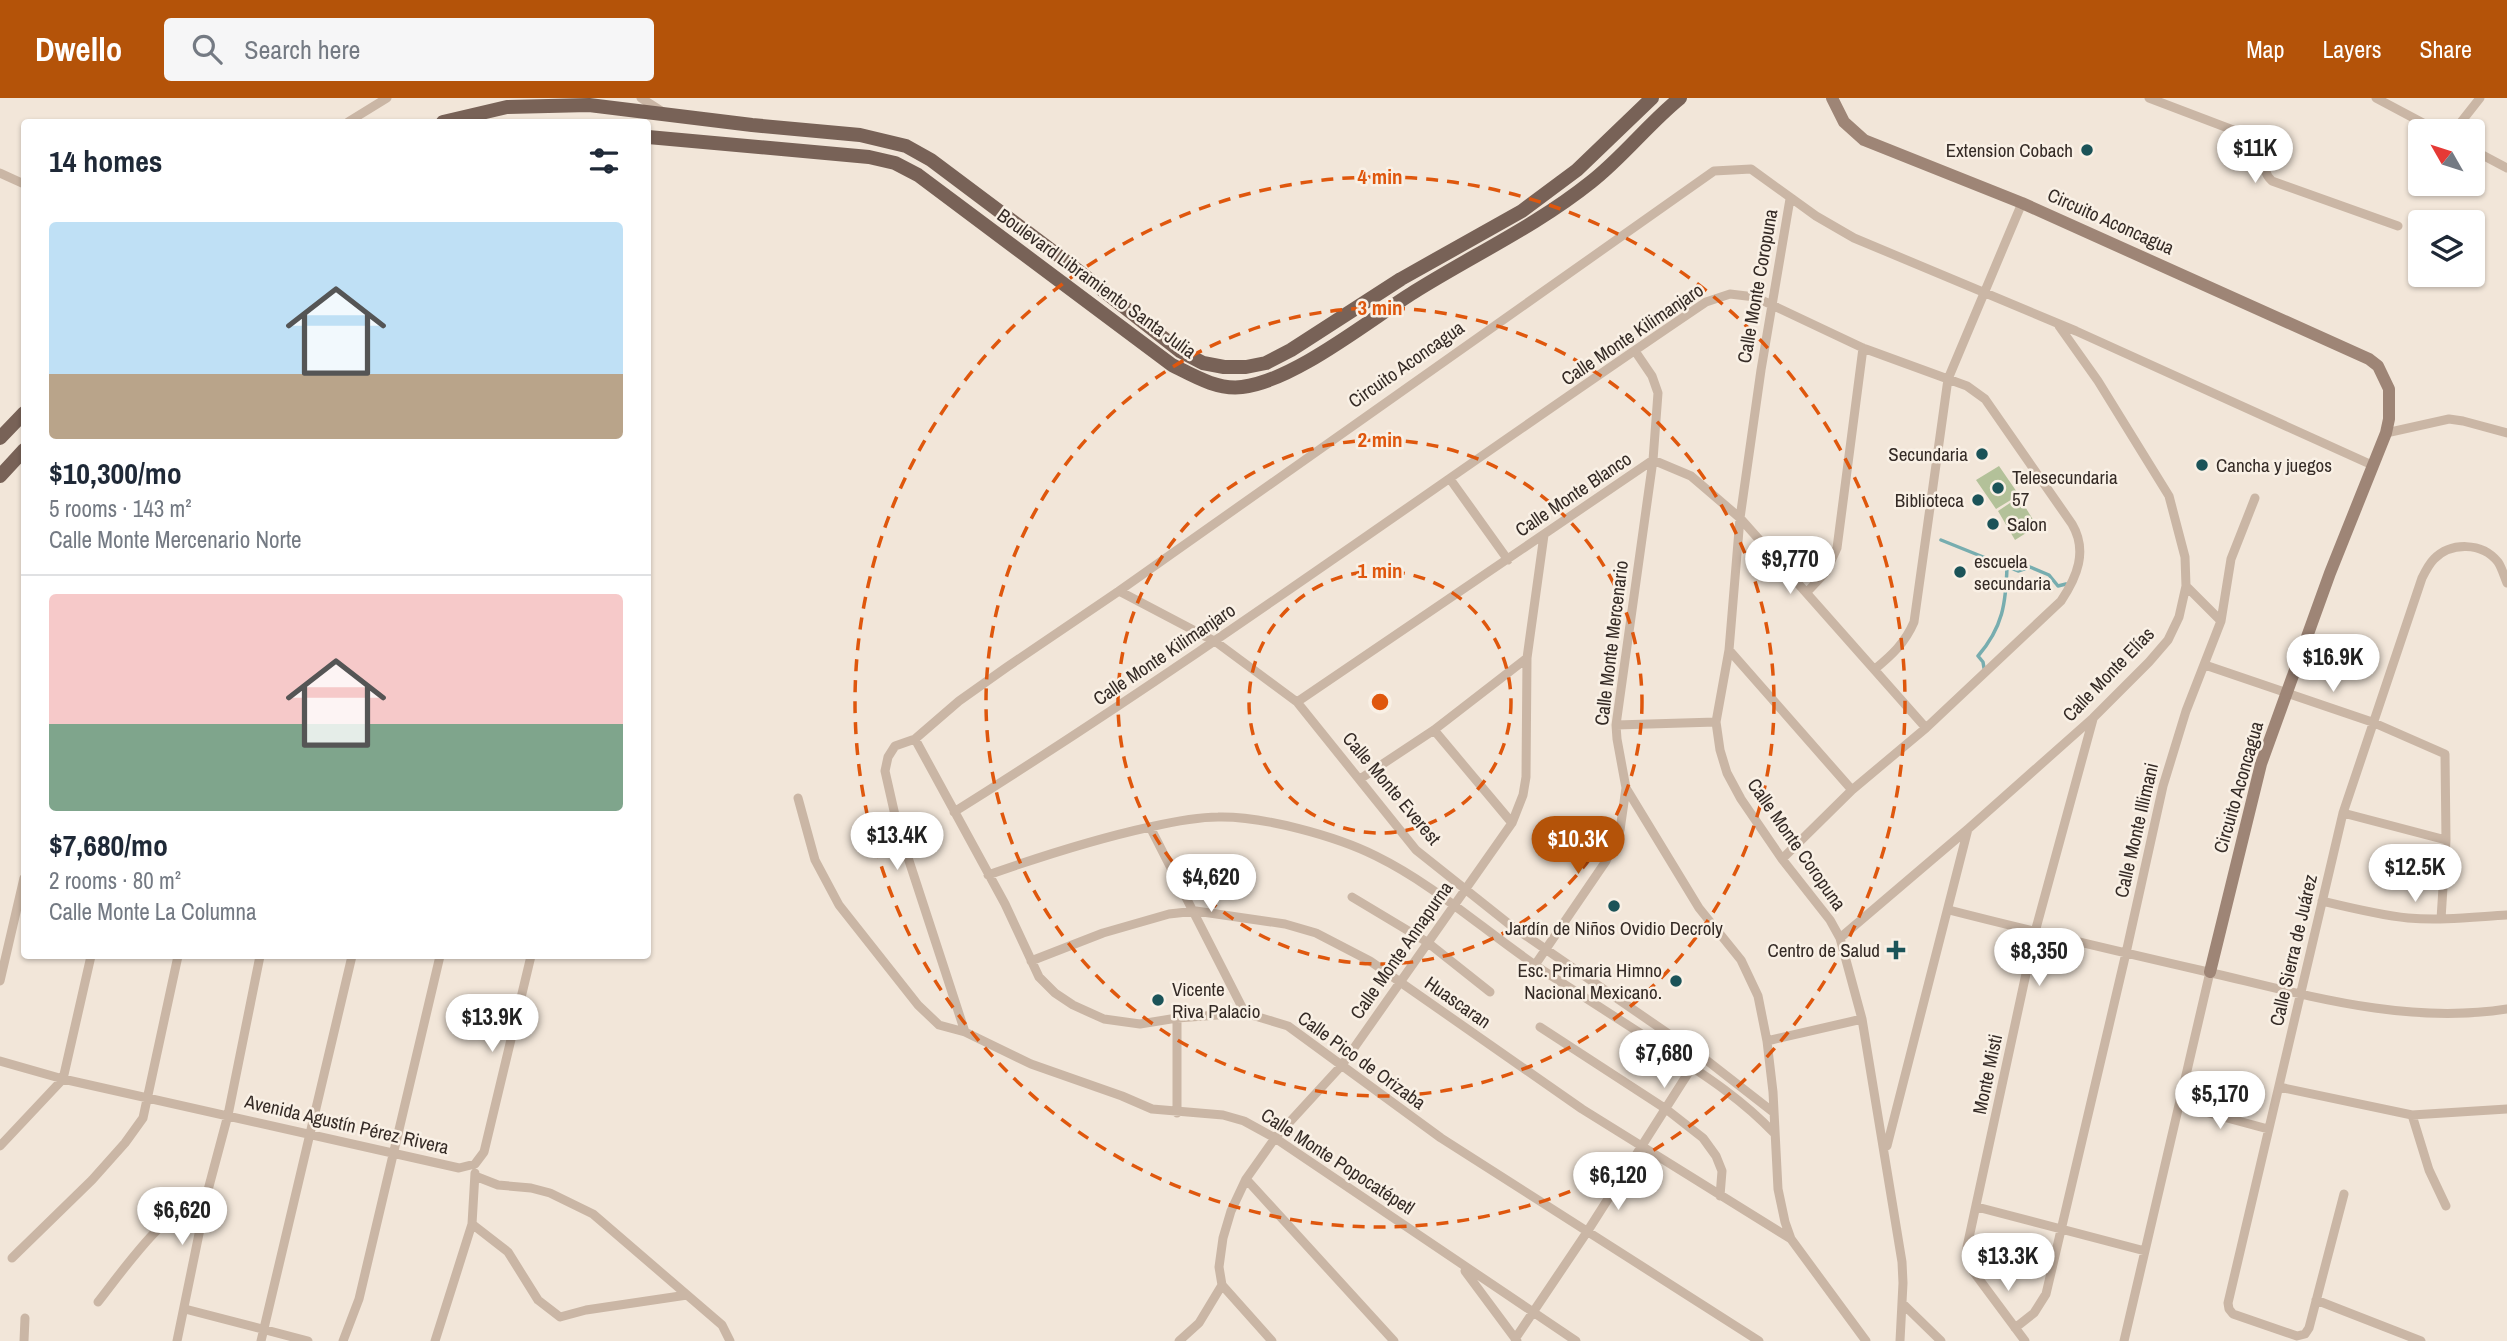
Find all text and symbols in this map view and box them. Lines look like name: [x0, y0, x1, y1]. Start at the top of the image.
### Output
search box: [164, 18, 654, 81]
text: Dwello: [35, 27, 122, 71]
icon: search: [188, 30, 226, 68]
text: Search here: [244, 32, 360, 67]
text: Map: [2246, 33, 2284, 65]
text: Layers: [2322, 33, 2381, 65]
text: Share: [2419, 33, 2472, 65]
north arrow: [2408, 119, 2485, 196]
map controls: [2408, 119, 2485, 287]
pin: $11K: [2214, 126, 2296, 185]
text: $11K: [2233, 132, 2277, 163]
place label: Extension Cobach: [1946, 137, 2073, 163]
text: 14 homes: [49, 141, 163, 181]
icon: filters: [585, 142, 623, 180]
marker: Extension Cobach: [2079, 142, 2095, 158]
text: 4 min: [1358, 162, 1402, 191]
street label: Circuito Aconcagua: [2044, 181, 2179, 261]
street label: Boulevard Libramiento Santa Julia: [992, 202, 1202, 364]
street label: Calle Monte Coropuna: [1731, 207, 1783, 365]
button: layers: [2408, 210, 2485, 287]
icon: home: [273, 268, 399, 394]
street label: Calle Monte Kilimanjaro: [1556, 277, 1708, 391]
text: 3 min: [1358, 293, 1402, 322]
street label: Circuito Aconcagua: [1343, 314, 1469, 414]
text: 2 min: [1358, 425, 1402, 454]
place label: Secundaria: [1888, 441, 1968, 467]
street label: Calle Monte Blanco: [1510, 445, 1636, 543]
marker: Secundaria: [1974, 446, 1990, 462]
place label: Cancha y juegos: [2216, 452, 2332, 478]
text: $10,300/mo: [49, 453, 182, 493]
marker: Cancha y juegos: [2194, 457, 2210, 473]
place label: Telesecundaria 57: [2012, 464, 2118, 512]
marker: Telesecundaria 57: [1990, 480, 2006, 496]
place label: Biblioteca: [1895, 487, 1964, 513]
marker: Biblioteca: [1970, 492, 1986, 508]
text: 5 rooms · 143 m²: [49, 493, 192, 524]
place label: Salon: [2007, 511, 2047, 537]
marker: Salon: [1985, 516, 2001, 532]
text: Calle Monte Mercenario Norte: [49, 524, 302, 555]
pin: $9,770: [1733, 536, 1847, 596]
text: $9,770: [1761, 543, 1819, 574]
place label: escuela secundaria: [1974, 548, 2051, 596]
text: 1 min: [1358, 556, 1402, 585]
street label: Calle Monte Mercenario: [1588, 559, 1634, 727]
marker: escuela secundaria: [1952, 564, 1968, 580]
street label: Calle Monte Kilimanjaro: [1088, 597, 1240, 711]
street label: Calle Monte Elías: [2056, 621, 2160, 727]
pin: $16.9K: [2276, 634, 2390, 694]
icon: home: [273, 640, 399, 766]
text: $16.9K: [2303, 641, 2363, 672]
centre of rings: [1368, 690, 1392, 714]
street label: Circuito Aconcagua: [2207, 718, 2269, 856]
street label: Calle Monte Everest: [1337, 726, 1447, 851]
street label: Calle Monte Illimani: [2108, 760, 2164, 900]
street label: Calle Monte Coropuna: [1742, 773, 1853, 916]
pin: $13.4K: [840, 812, 954, 872]
pin: $10.3K: [1521, 816, 1635, 876]
text: $13.4K: [867, 819, 927, 850]
text: $10.3K: [1548, 823, 1608, 854]
text: $7,680/mo: [49, 825, 168, 865]
pin: $12.5K: [2358, 844, 2472, 904]
text: $12.5K: [2385, 851, 2445, 882]
pin: $4,620: [1154, 854, 1268, 914]
text: $4,620: [1182, 861, 1240, 892]
text: 2 rooms · 80 m²: [49, 865, 181, 896]
street label: Calle Sierra de Juárez: [2263, 871, 2323, 1028]
street label: Calle Monte Annapurna: [1344, 876, 1459, 1024]
text: Calle Monte La Columna: [49, 896, 257, 927]
marker: Jardín de Niños Ovidio Decroly: [1606, 898, 1622, 914]
place label: Jardín de Niños Ovidio Decroly: [1505, 915, 1723, 941]
pin: $8,350: [1982, 928, 2096, 988]
text: $8,350: [2010, 935, 2068, 966]
place label: Centro de Salud: [1767, 937, 1880, 963]
marker: Centro de Salud: [1886, 940, 1906, 960]
place label: Esc. Primaria Himno Nacional Mexicano.: [1517, 957, 1662, 1005]
street label: Huascaran: [1420, 970, 1496, 1034]
marker: Esc. Primaria Himno Nacional Mexicano.: [1668, 973, 1684, 989]
place label: Vicente Riva Palacio: [1172, 976, 1260, 1024]
marker: Vicente Riva Palacio: [1150, 992, 1166, 1008]
pin: $13.9K: [435, 995, 549, 1054]
text: $13.9K: [462, 1001, 522, 1032]
street label: Calle Pico de Orizaba: [1293, 1005, 1432, 1116]
pin: $7,680: [1607, 1030, 1721, 1090]
street label: Monte Misti: [1966, 1031, 2008, 1117]
text: $7,680: [1635, 1037, 1693, 1068]
pin: $5,170: [2163, 1072, 2277, 1131]
text: $5,170: [2191, 1078, 2249, 1109]
street label: Avenida Agustín Pérez Rivera: [242, 1088, 452, 1160]
street label: Calle Monte Popocatépetl: [1256, 1102, 1420, 1220]
pin: $6,120: [1561, 1152, 1675, 1212]
text: $6,120: [1589, 1159, 1647, 1190]
pin: $6,620: [125, 1188, 239, 1247]
text: $6,620: [153, 1194, 211, 1225]
pin: $13.3K: [1951, 1234, 2065, 1293]
text: $13.3K: [1978, 1240, 2038, 1271]

